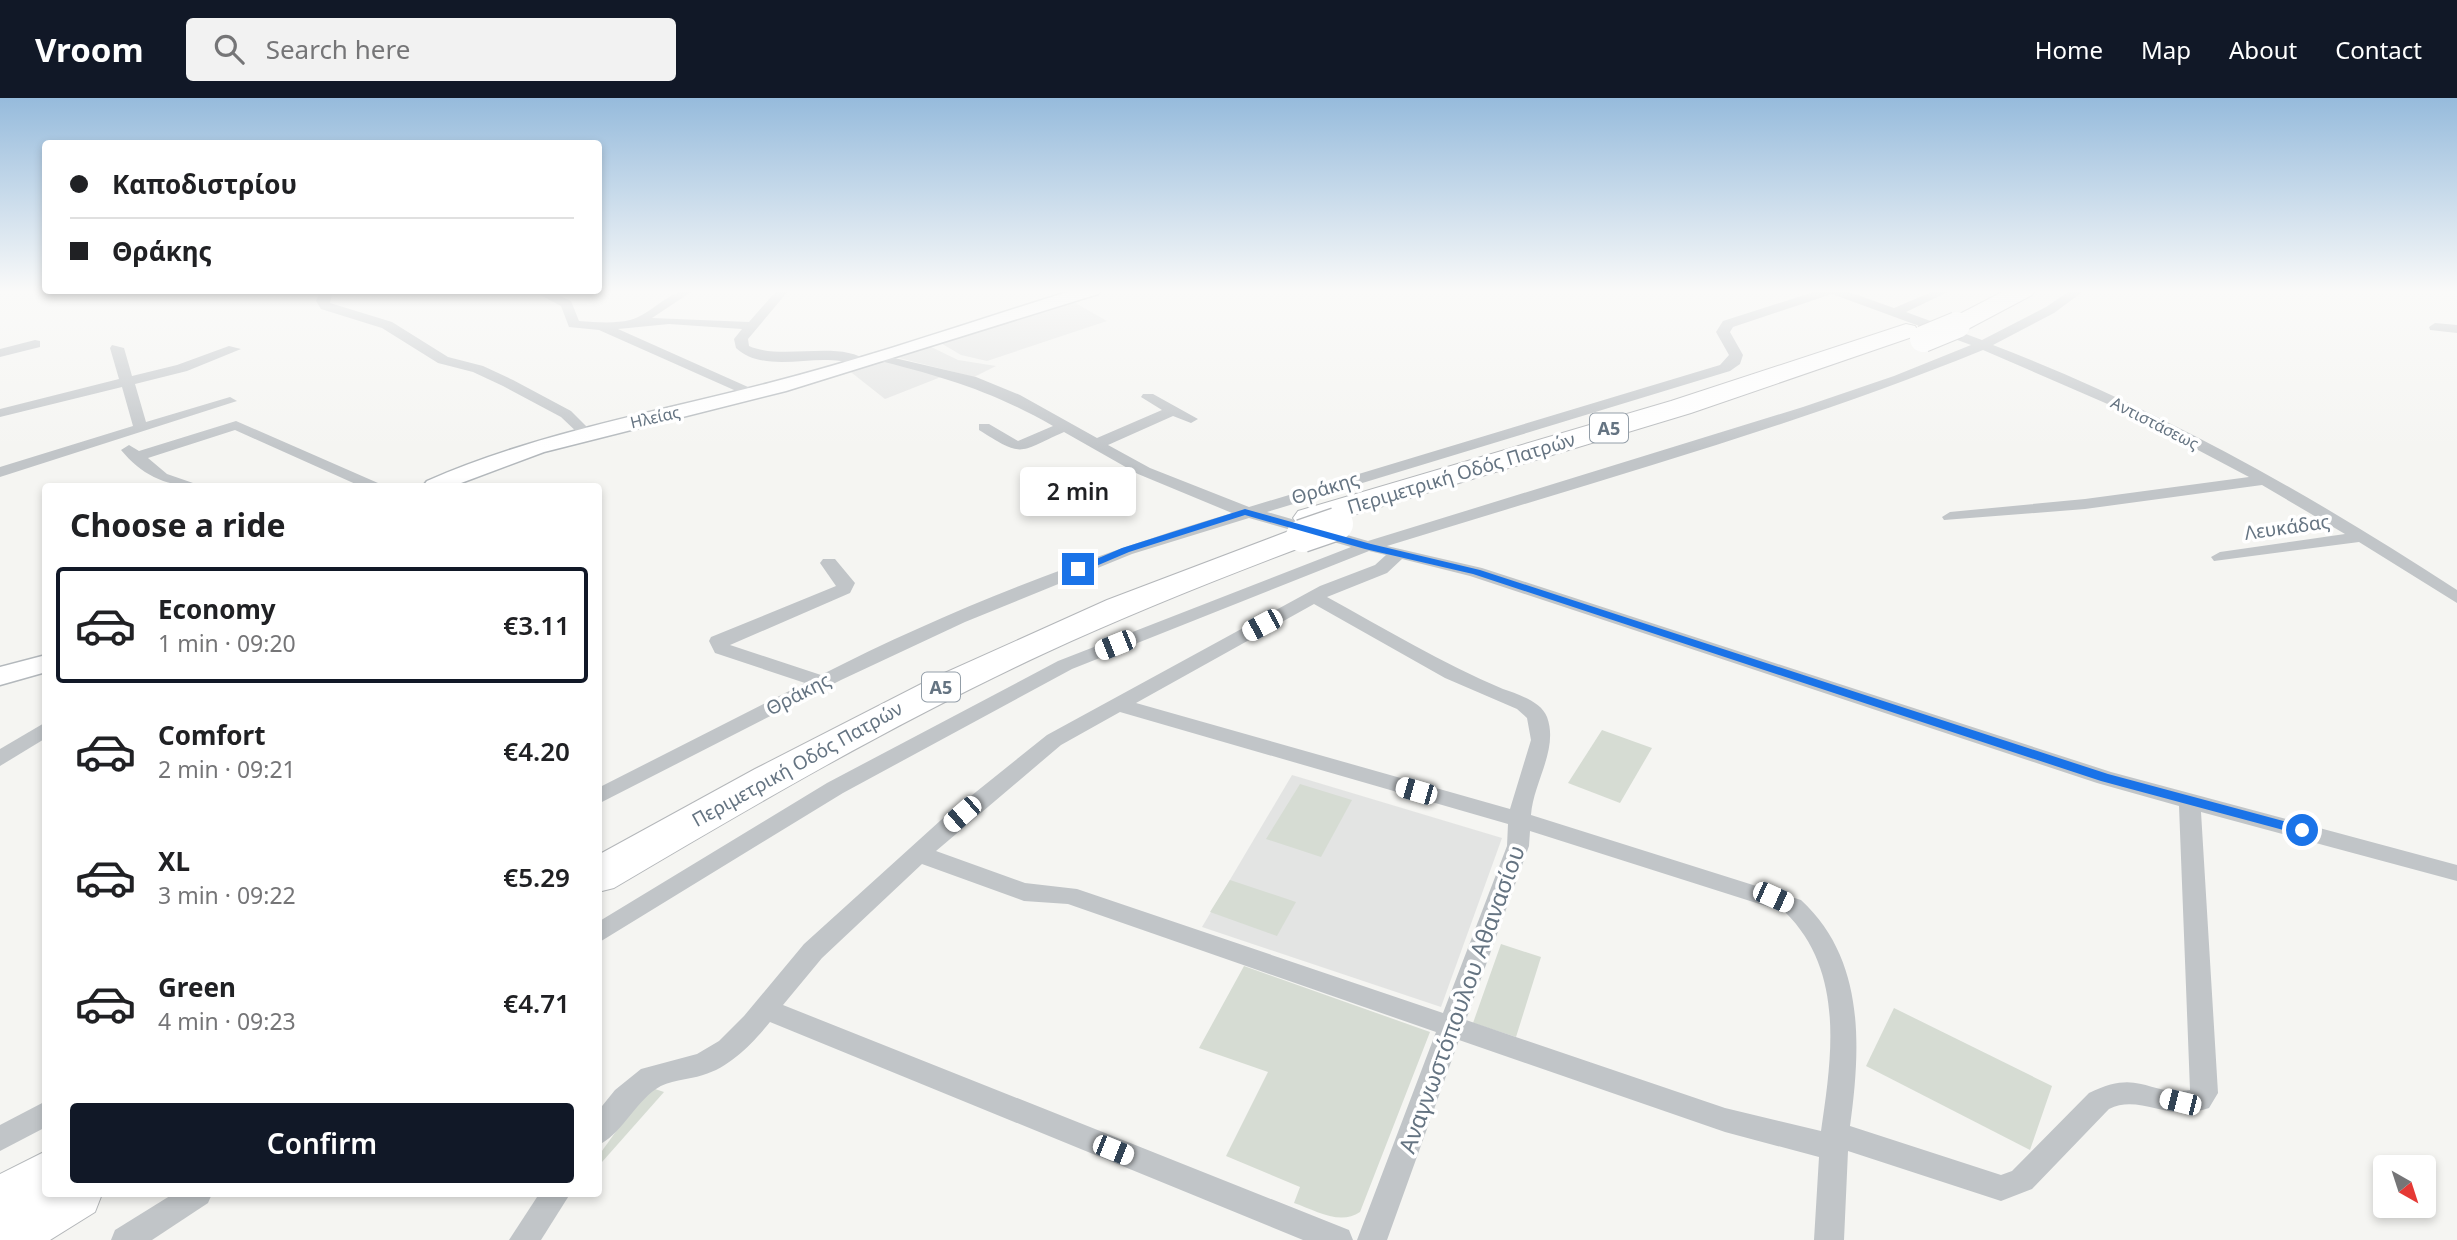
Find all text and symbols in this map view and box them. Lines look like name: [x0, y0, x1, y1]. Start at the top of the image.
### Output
search box: [186, 18, 676, 81]
text: Vroom: [35, 27, 144, 72]
icon: search: [210, 30, 248, 68]
text: Search here: [266, 31, 410, 67]
text: Home: [2035, 33, 2103, 66]
text: Map: [2141, 33, 2191, 66]
text: About: [2229, 33, 2297, 66]
text: Contact: [2335, 33, 2422, 66]
text: Καποδιστρίου: [112, 166, 297, 202]
text: Θράκης: [112, 233, 212, 269]
street label: Αντιστάσεως: [2107, 391, 2203, 455]
street label: Ηλείας: [628, 401, 682, 433]
road number: Α5: [1590, 414, 1628, 442]
street label: Περιμετρική Οδός Πατρών: [1344, 426, 1578, 520]
street label: Θράκης: [1288, 465, 1362, 511]
callout: 2 min: [1020, 468, 1136, 517]
text: 2 min: [1047, 475, 1109, 507]
text: Choose a ride: [70, 503, 286, 546]
street label: Λευκάδας: [2243, 508, 2331, 546]
route end: [1062, 553, 1094, 585]
text: Economy: [158, 591, 276, 627]
icon: car: [74, 594, 137, 657]
car: [1239, 606, 1286, 644]
text: €3.11: [503, 607, 570, 643]
text: 1 min · 09:20: [158, 627, 296, 659]
car: [1092, 627, 1139, 663]
street label: Θράκης: [761, 667, 835, 721]
road number: Α5: [922, 672, 960, 702]
street label: Περιμετρική Οδός Πατρών: [687, 695, 907, 833]
text: Comfort: [158, 717, 266, 753]
icon: car: [74, 720, 137, 783]
text: €4.20: [503, 733, 570, 769]
text: 2 min · 09:21: [158, 753, 296, 785]
car: [1393, 775, 1440, 807]
car: [940, 792, 985, 836]
route start: [2286, 814, 2318, 846]
street label: Αναγνωστόπουλου Αθανασίου: [1390, 841, 1532, 1157]
text: XL: [158, 843, 190, 879]
icon: car: [74, 846, 137, 909]
text: €5.29: [503, 859, 570, 895]
text: 3 min · 09:22: [158, 879, 296, 911]
car: [1750, 879, 1797, 915]
text: Green: [158, 969, 236, 1005]
icon: car: [74, 972, 137, 1035]
text: €4.71: [503, 985, 570, 1021]
text: 4 min · 09:23: [158, 1005, 296, 1037]
car: [2158, 1087, 2203, 1117]
button: Confirm: [70, 1103, 574, 1183]
car: [1090, 1132, 1137, 1168]
north arrow: [2373, 1155, 2436, 1218]
map controls: [2373, 1155, 2436, 1218]

